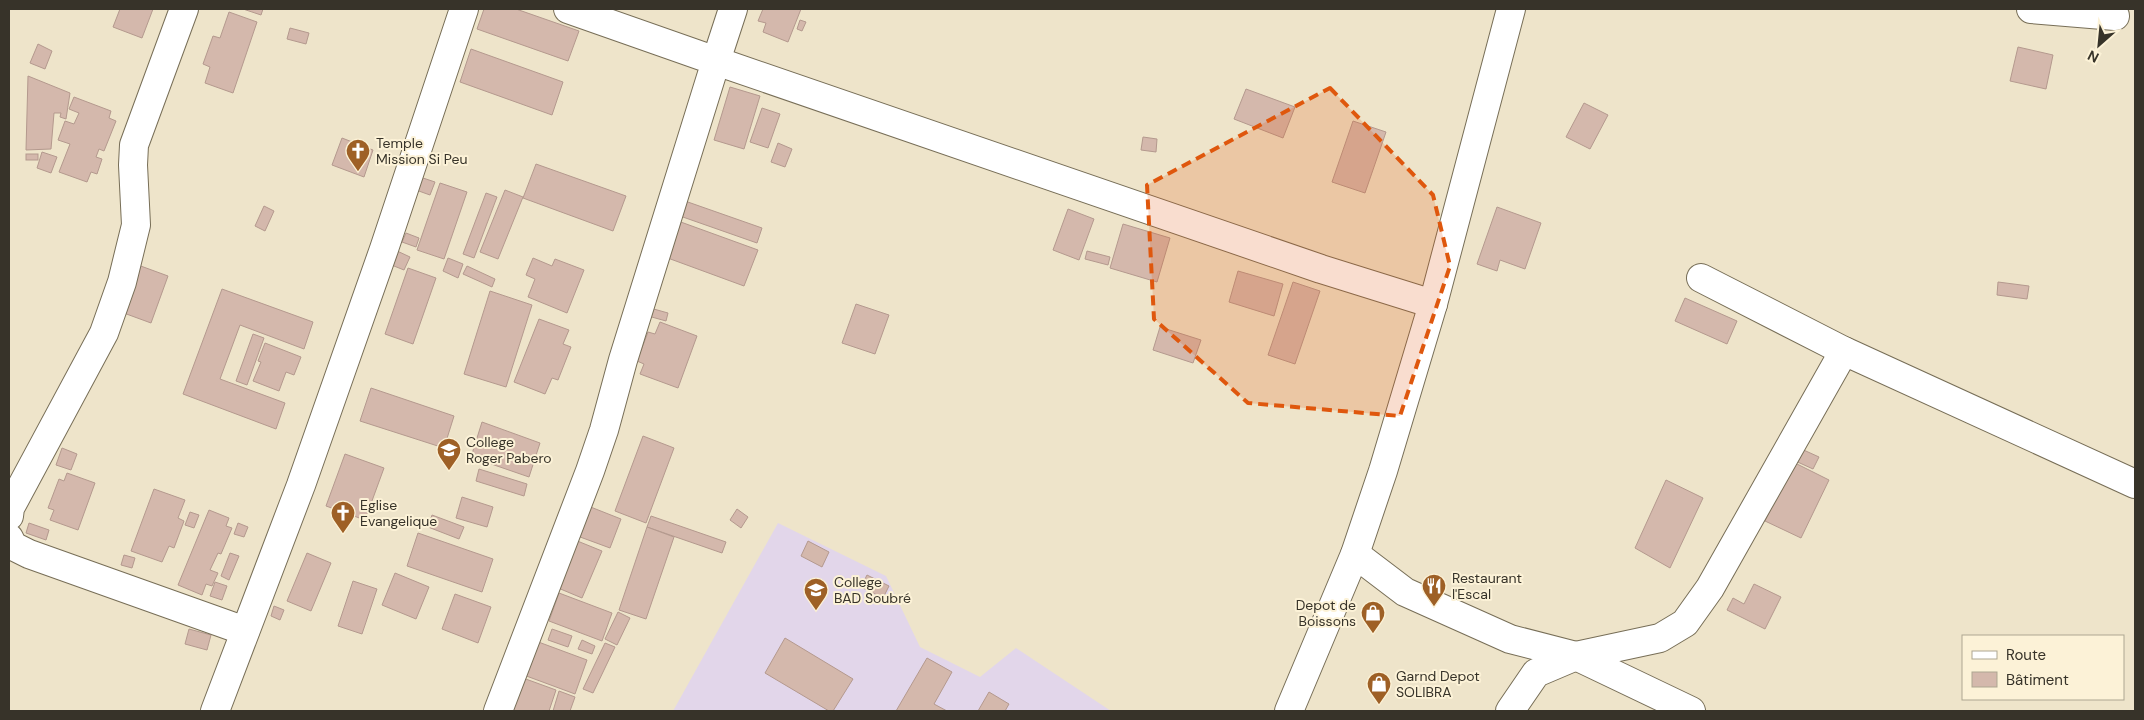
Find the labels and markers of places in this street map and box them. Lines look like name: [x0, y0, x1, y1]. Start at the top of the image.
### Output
place label: Temple Mission Si Peu: [376, 134, 468, 168]
church icon: Temple Mission Si Peu: [345, 138, 371, 172]
place label: College Roger Pabero: [466, 433, 552, 467]
school or university icon: College Roger Pabero: [436, 437, 462, 471]
place label: Eglise Evangelique: [360, 496, 437, 530]
church icon: Eglise Evangelique: [330, 500, 356, 534]
place label: Restaurant l'Escal: [1452, 569, 1522, 603]
place label: College BAD Soubré: [834, 573, 911, 607]
restaurant icon: Restaurant l'Escal: [1421, 573, 1447, 607]
school or university icon: College BAD Soubré: [803, 577, 829, 611]
place label: Depot de Boissons: [1296, 596, 1356, 630]
shop icon: Depot de Boissons: [1360, 600, 1386, 634]
place label: Garnd Depot SOLIBRA: [1396, 667, 1480, 701]
shop icon: Garnd Depot SOLIBRA: [1366, 671, 1392, 705]

